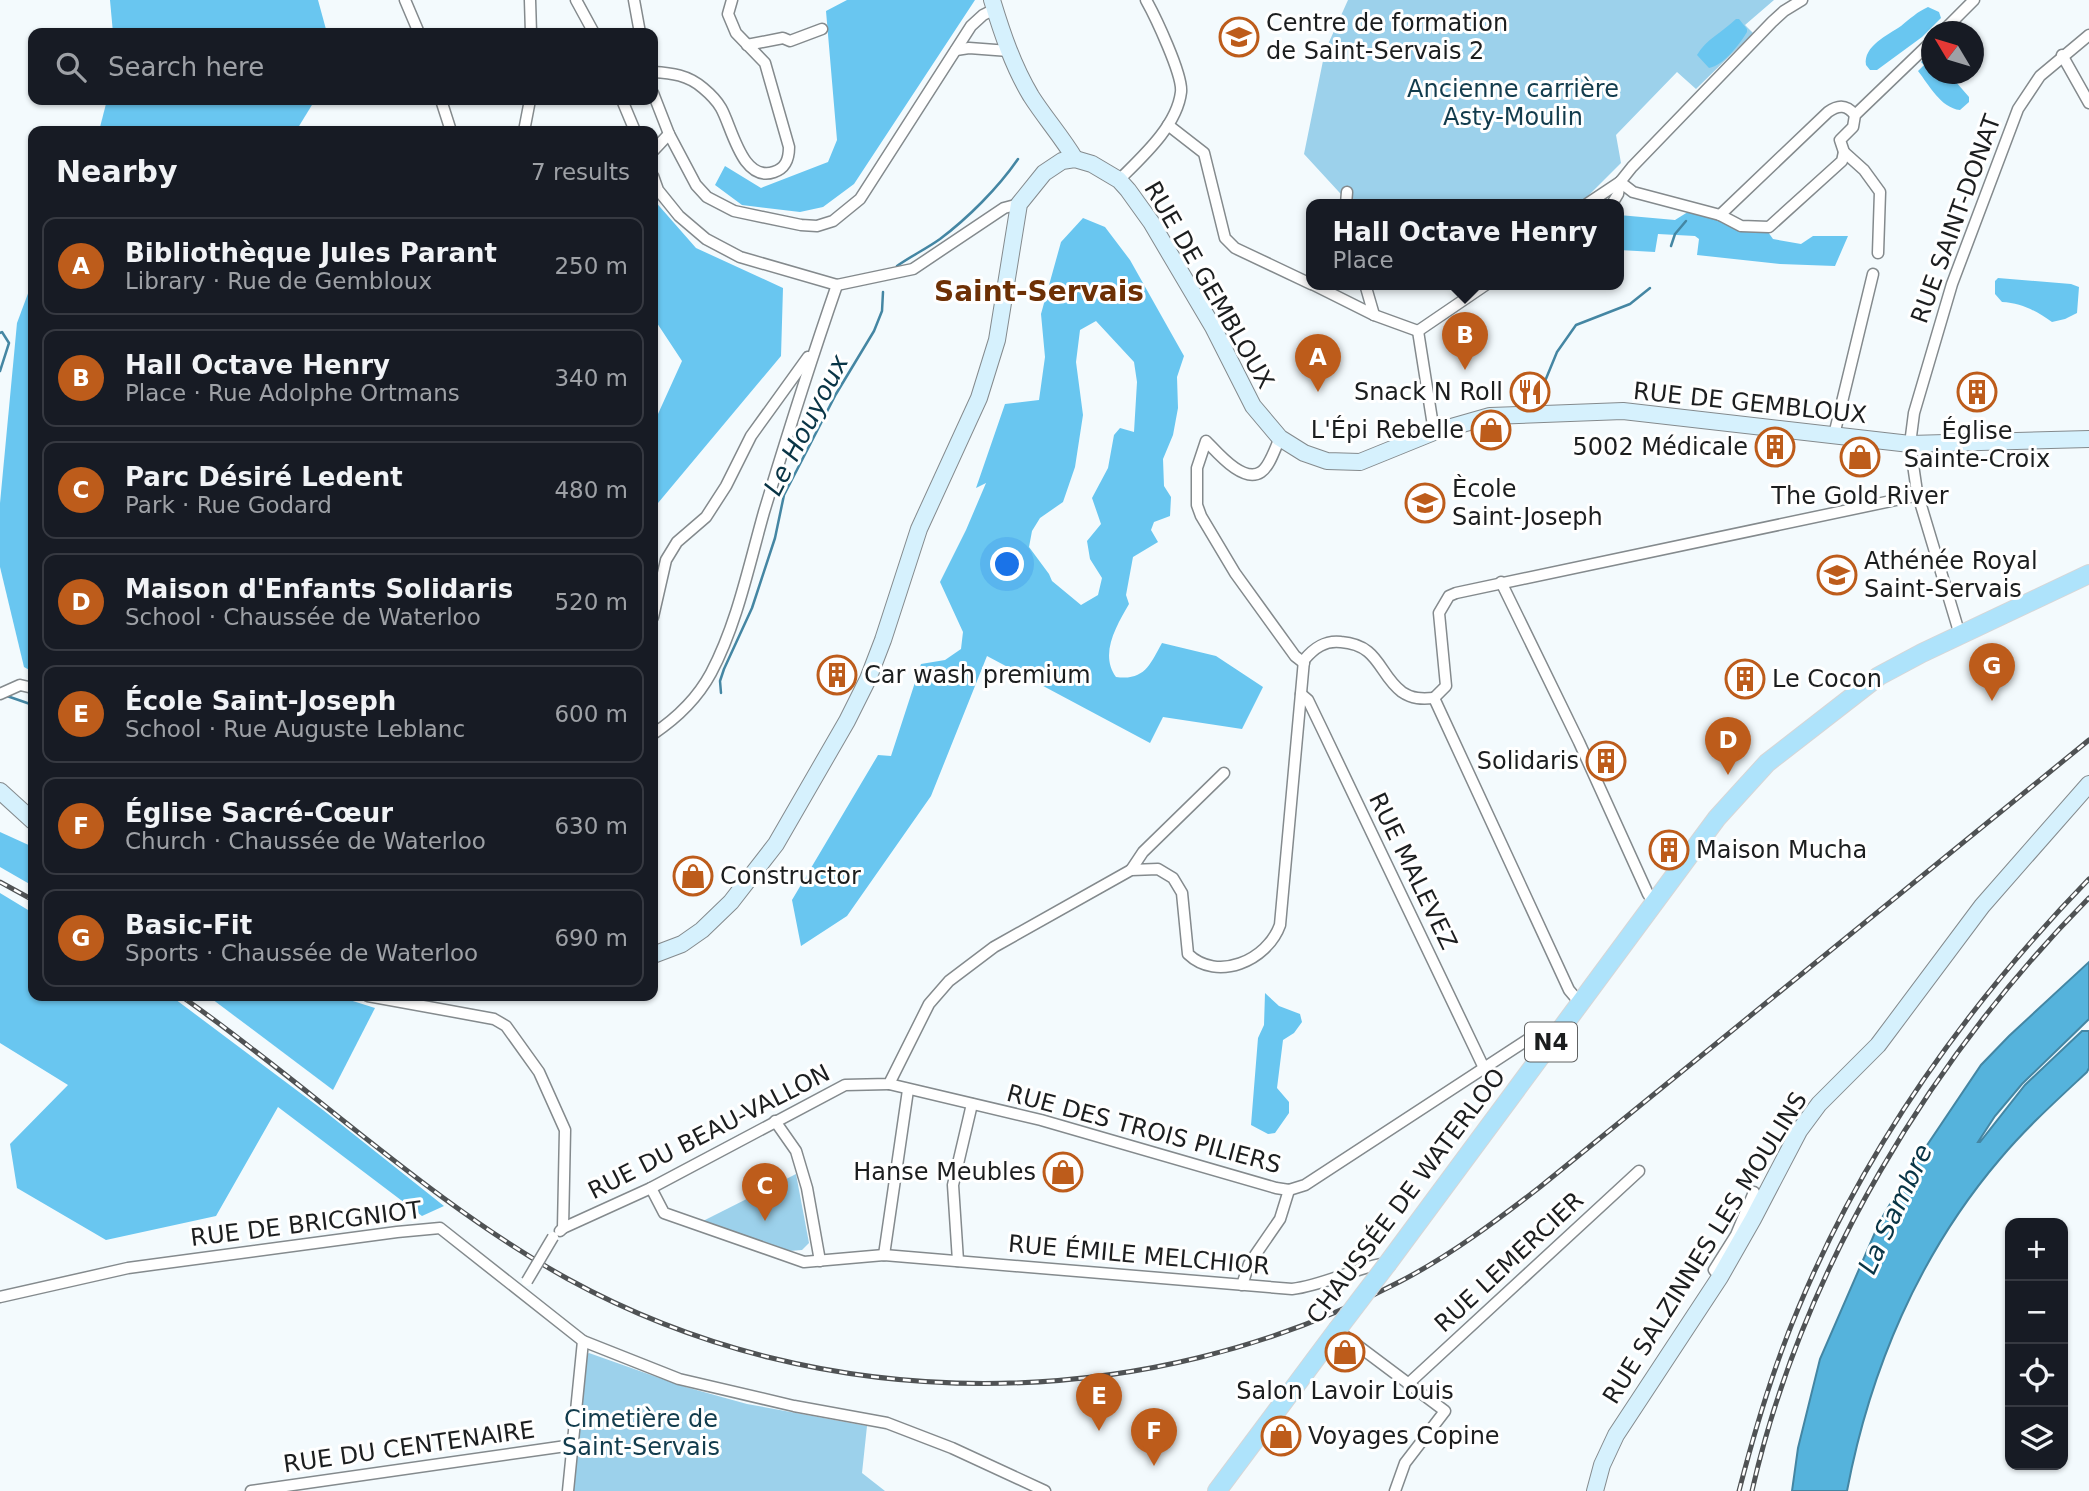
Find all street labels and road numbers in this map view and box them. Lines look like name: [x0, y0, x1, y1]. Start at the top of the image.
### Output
street label: RUE SAINT-DONAT: [1905, 111, 2007, 327]
street label: RUE DE GEMBLOUX: [1138, 176, 1280, 394]
street label: RUE DE GEMBLOUX: [1632, 377, 1868, 429]
street label: RUE MALEVEZ: [1363, 788, 1463, 954]
road number: N4: [1525, 1023, 1577, 1062]
street label: RUE DU BEAU-VALLON: [583, 1059, 835, 1205]
street label: CHAUSSÉE DE WATERLOO: [1300, 1062, 1511, 1329]
street label: RUE DES TROIS PILIERS: [1004, 1079, 1284, 1179]
street label: RUE SALZINNES LES MOULINS: [1597, 1087, 1813, 1409]
street label: RUE LEMERCIER: [1429, 1186, 1589, 1338]
street label: RUE DE BRICGNIOT: [189, 1196, 423, 1252]
street label: RUE ÉMILE MELCHIOR: [1007, 1229, 1271, 1280]
street label: RUE DU CENTENAIRE: [281, 1415, 537, 1479]

